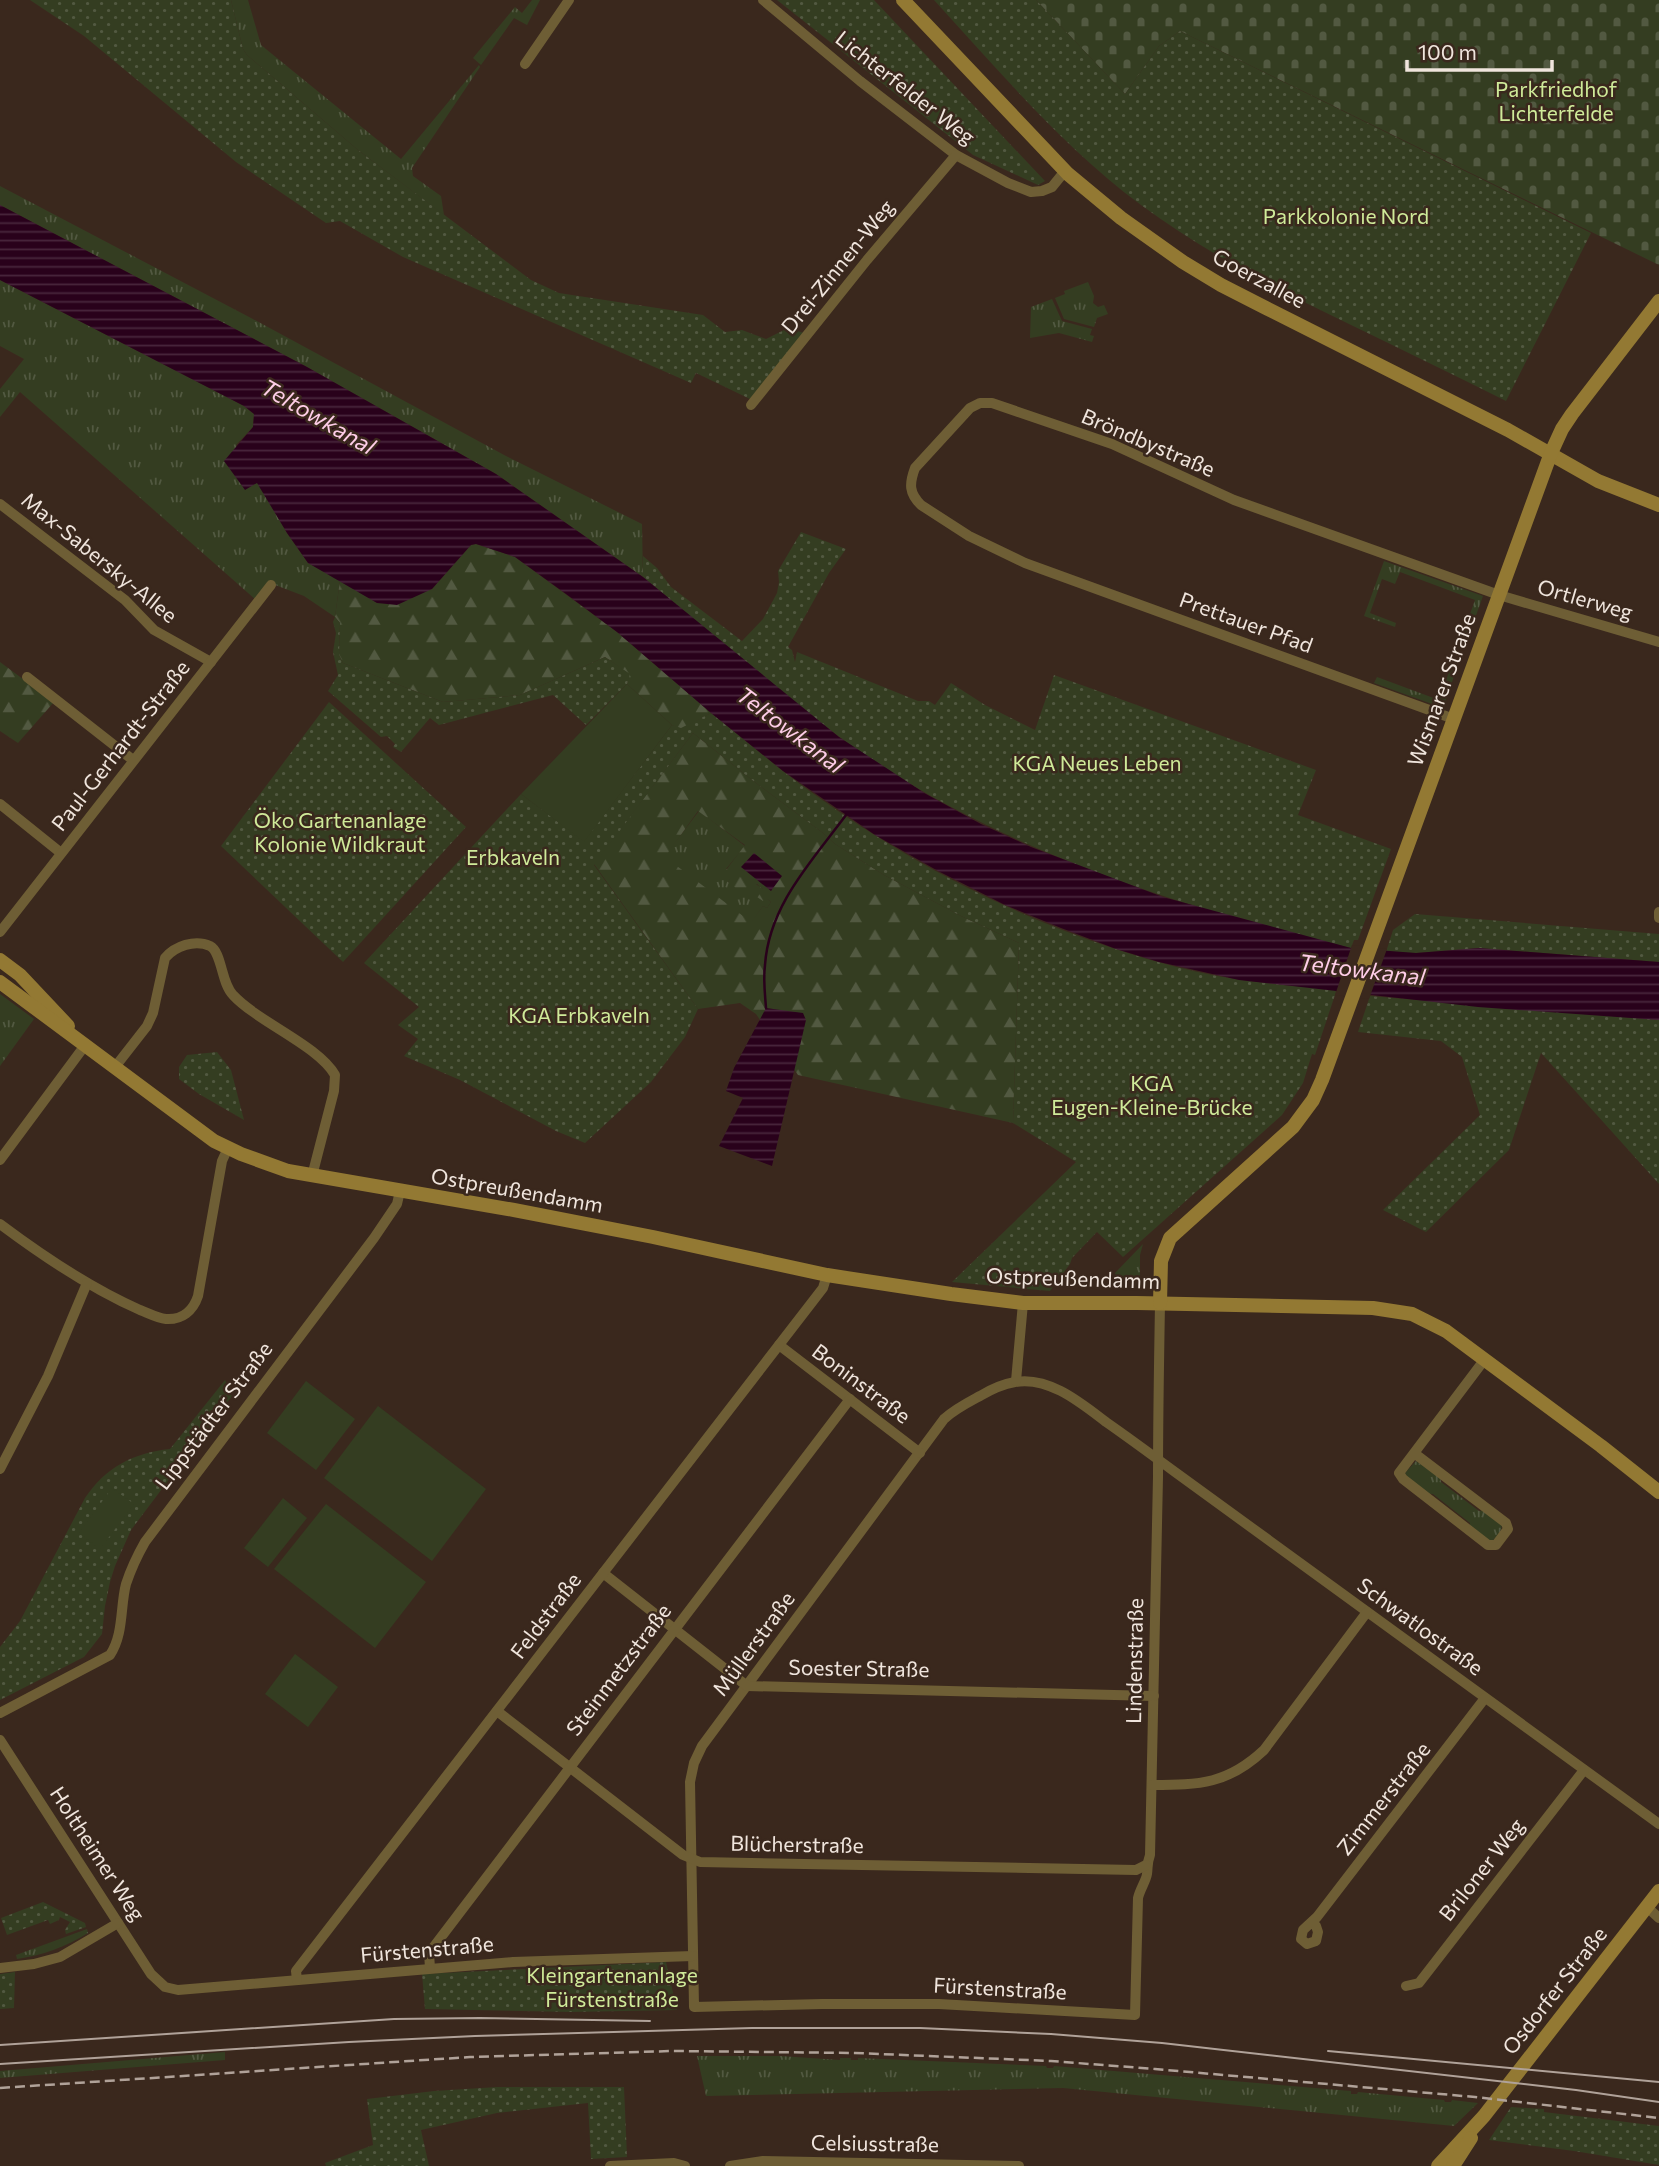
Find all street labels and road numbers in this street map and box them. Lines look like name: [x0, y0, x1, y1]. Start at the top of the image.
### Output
street label: Lichterfelder Weg: [831, 25, 981, 149]
street label: Drei-Zinnen-Weg: [775, 194, 898, 338]
street label: Goerzallee: [1209, 243, 1310, 313]
street label: Bröndbystraße: [1078, 402, 1219, 481]
street label: Max-Sabersky-Allee: [17, 486, 183, 627]
street label: Ortlerweg: [1535, 573, 1636, 624]
street label: Prettauer Pfad: [1176, 586, 1317, 657]
street label: Wismarer Straße: [1401, 610, 1480, 769]
street label: Paul-Gerhardt-Straße: [46, 655, 194, 835]
street label: Ostpreußendamm: [429, 1162, 605, 1217]
street label: Ostpreußendamm: [986, 1262, 1160, 1293]
street label: Lippstädter Straße: [149, 1336, 277, 1494]
street label: Boninstraße: [808, 1338, 916, 1428]
street label: Feldstraße: [504, 1567, 585, 1663]
street label: Schwatlostraße: [1353, 1572, 1489, 1680]
street label: Müllerstraße: [707, 1586, 799, 1700]
street label: Steinmetzstraße: [560, 1598, 675, 1740]
street label: Lindenstraße: [1120, 1598, 1147, 1724]
street label: Soester Straße: [788, 1654, 930, 1681]
street label: Zimmerstraße: [1331, 1737, 1435, 1859]
street label: Holtheimer Weg: [46, 1781, 151, 1925]
street label: Briloner Weg: [1433, 1813, 1529, 1925]
street label: Blücherstraße: [730, 1830, 864, 1857]
street label: Osdorfer Straße: [1496, 1921, 1611, 2059]
street label: Fürstenstraße: [359, 1930, 495, 1967]
street label: Fürstenstraße: [933, 1972, 1067, 2003]
street label: Celsiusstraße: [811, 2129, 939, 2156]

